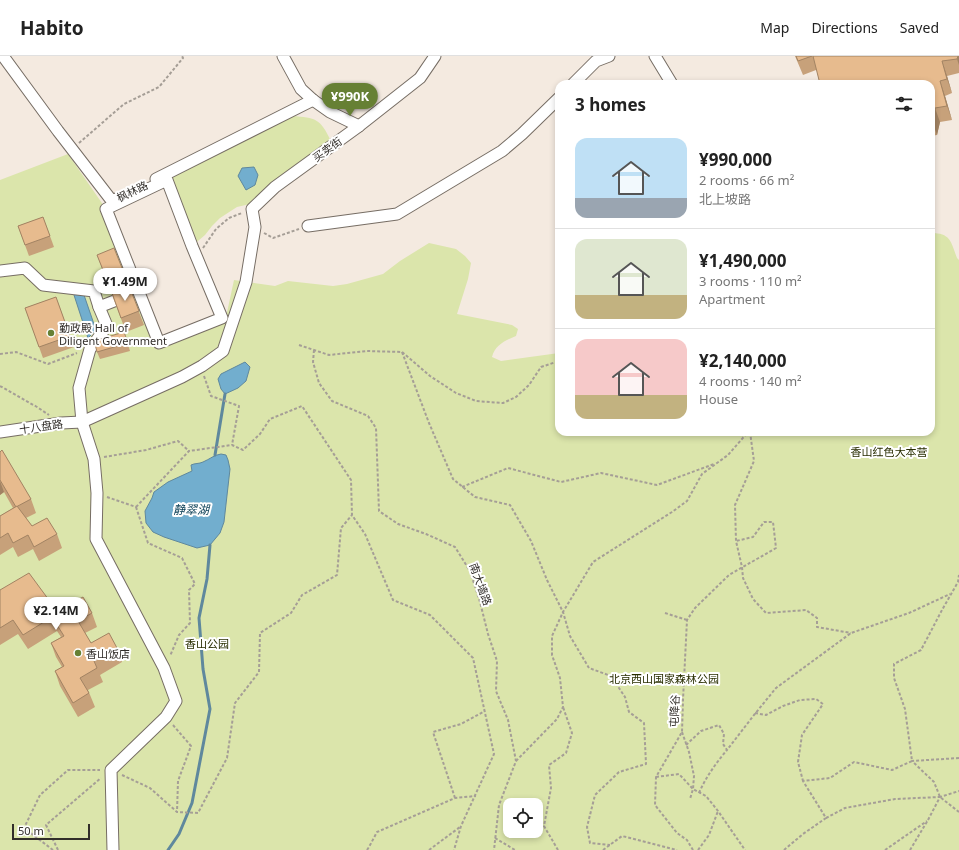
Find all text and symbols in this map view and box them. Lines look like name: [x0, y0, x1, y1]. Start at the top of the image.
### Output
text: Habito: [20, 15, 84, 41]
text: Map: [760, 18, 789, 37]
text: Directions: [811, 18, 878, 37]
text: Saved: [900, 18, 939, 37]
pin: ¥990K: [322, 83, 378, 117]
text: ¥990K: [331, 87, 369, 105]
text: 3 homes: [575, 93, 646, 116]
icon: filters: [893, 93, 915, 115]
street label: 买卖街: [309, 133, 345, 165]
text: ¥990,000: [699, 148, 772, 171]
icon: home: [607, 154, 655, 202]
text: 2 rooms · 66 m²: [699, 171, 794, 189]
street label: 枫林路: [114, 177, 150, 205]
text: 北上坡路: [699, 190, 751, 208]
text: ¥1,490,000: [699, 249, 786, 272]
icon: home: [607, 255, 655, 303]
pin: ¥1.49M: [92, 268, 158, 302]
text: ¥1.49M: [102, 272, 148, 290]
text: 3 rooms · 110 m²: [699, 272, 802, 290]
text: Apartment: [699, 290, 765, 308]
place label: 勤政殿 Hall of Diligent Government: [59, 320, 167, 348]
marker: 勤政殿 Hall of Diligent Government: [46, 328, 56, 338]
text: ¥2,140,000: [699, 349, 786, 372]
icon: home: [607, 355, 655, 403]
text: 4 rooms · 140 m²: [699, 372, 802, 390]
text: House: [699, 390, 738, 408]
street label: 十八盘路: [18, 416, 64, 436]
park label: 香山红色大本营: [851, 444, 928, 459]
water label: 静翠湖: [173, 501, 211, 518]
street label: 南大墙路: [466, 561, 496, 607]
pin: ¥2.14M: [23, 597, 89, 631]
text: ¥2.14M: [33, 601, 79, 619]
park label: 香山公园: [185, 636, 229, 651]
place label: 香山饭店: [86, 646, 130, 661]
marker: 香山饭店: [73, 648, 83, 658]
park label: 北京西山国家森林公园: [609, 671, 719, 686]
street label: 屯降谷: [666, 694, 682, 728]
map controls: [503, 798, 543, 838]
button: locate: [503, 798, 543, 838]
scale bar: [12, 822, 90, 841]
text: 50 m: [18, 823, 44, 838]

